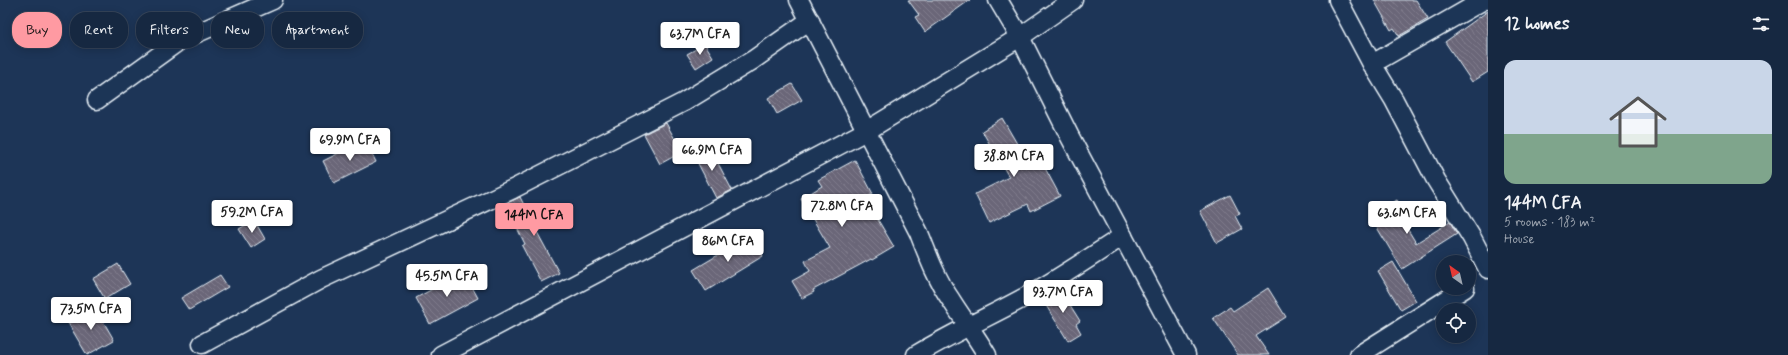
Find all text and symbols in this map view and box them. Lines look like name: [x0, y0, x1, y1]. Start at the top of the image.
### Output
chip: Buy: [12, 12, 62, 48]
chip: Rent: [70, 12, 128, 48]
chip: Filters: [136, 12, 203, 48]
chip: New: [211, 12, 264, 48]
chip: Apartment: [272, 12, 363, 48]
text: 12 homes: [1504, 13, 1570, 35]
icon: filters: [1750, 13, 1772, 35]
pin: 63.7M CFA: [654, 22, 746, 56]
text: 63.7M CFA: [670, 26, 730, 43]
icon: home: [1602, 86, 1674, 158]
pin: 69.9M CFA: [304, 128, 396, 162]
text: 69.9M CFA: [319, 132, 381, 149]
pin: 66.9M CFA: [666, 138, 758, 172]
text: 66.9M CFA: [681, 142, 743, 159]
pin: 38.8M CFA: [968, 144, 1060, 178]
text: 38.8M CFA: [983, 148, 1045, 165]
text: 144M CFA: [1504, 192, 1582, 214]
pin: 72.8M CFA: [796, 194, 888, 228]
text: 72.8M CFA: [811, 198, 873, 215]
pin: 59.2M CFA: [206, 200, 298, 234]
pin: 63.6M CFA: [1361, 201, 1453, 235]
pin: 144M CFA: [493, 203, 575, 237]
text: 59.2M CFA: [221, 204, 283, 221]
text: 63.6M CFA: [1377, 205, 1437, 222]
text: 144M CFA: [504, 207, 564, 224]
text: 5 rooms · 183 m²: [1504, 214, 1595, 231]
pin: 86M CFA: [691, 229, 765, 263]
text: House: [1504, 231, 1535, 248]
text: 86M CFA: [702, 233, 754, 250]
north arrow: [1436, 255, 1476, 295]
map controls: [1436, 255, 1476, 343]
pin: 45.5M CFA: [401, 264, 493, 298]
text: 45.5M CFA: [415, 268, 479, 285]
pin: 93.7M CFA: [1017, 280, 1109, 314]
text: 93.7M CFA: [1033, 284, 1093, 301]
pin: 73.5M CFA: [45, 297, 137, 331]
text: 73.5M CFA: [60, 301, 122, 318]
button: locate: [1436, 303, 1476, 343]

